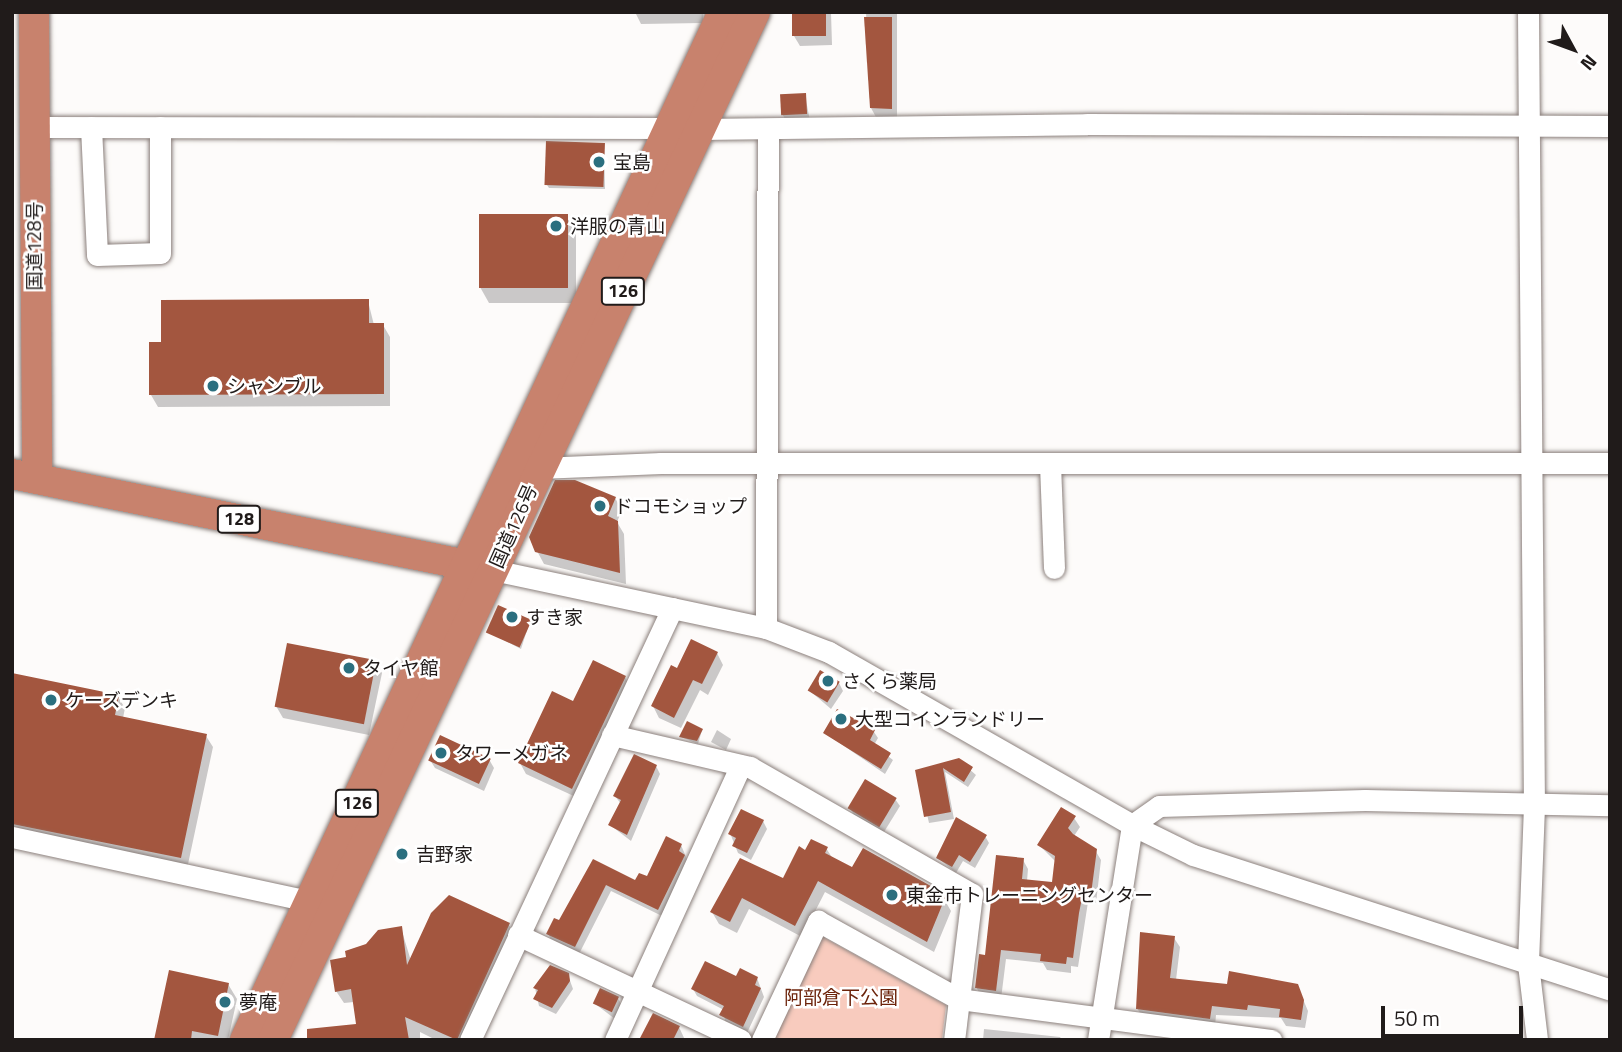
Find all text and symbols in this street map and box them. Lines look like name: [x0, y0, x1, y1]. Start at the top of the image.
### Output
north arrow: [1538, 14, 1608, 84]
text: N: [1574, 49, 1604, 78]
place label: 宝島: [613, 151, 651, 173]
marker: 宝島: [591, 154, 607, 170]
street label: 国道128号: [23, 202, 45, 290]
place label: 洋服の青山: [570, 215, 665, 237]
marker: 洋服の青山: [548, 218, 564, 234]
road number: 126: [600, 276, 646, 306]
place label: シャンブル: [227, 375, 322, 397]
marker: シャンブル: [205, 378, 221, 394]
street label: 国道126号: [485, 481, 541, 571]
place label: ドコモショップ: [614, 495, 747, 517]
marker: ドコモショップ: [592, 498, 608, 514]
road number: 128: [216, 504, 262, 534]
place label: すき家: [526, 606, 583, 628]
marker: すき家: [504, 609, 520, 625]
place label: タイヤ館: [363, 657, 439, 679]
marker: タイヤ館: [341, 660, 357, 676]
place label: さくら薬局: [842, 670, 937, 692]
marker: さくら薬局: [820, 673, 836, 689]
place label: ケーズデンキ: [65, 689, 179, 711]
marker: ケーズデンキ: [43, 692, 59, 708]
place label: 大型コインランドリー: [855, 708, 1045, 730]
marker: 大型コインランドリー: [833, 711, 849, 727]
place label: タワーメガネ: [455, 742, 569, 764]
marker: タワーメガネ: [433, 745, 449, 761]
road number: 126: [334, 788, 380, 818]
place label: 吉野家: [416, 843, 473, 865]
marker: 吉野家: [394, 846, 410, 862]
place label: 東金市トレーニングセンター: [906, 884, 1153, 906]
marker: 東金市トレーニングセンター: [884, 887, 900, 903]
park label: 阿部倉下公園: [784, 986, 898, 1008]
place label: 夢庵: [239, 991, 277, 1013]
scale bar: [1384, 992, 1526, 1036]
marker: 夢庵: [217, 994, 233, 1010]
text: 50 m: [1394, 1002, 1440, 1034]

